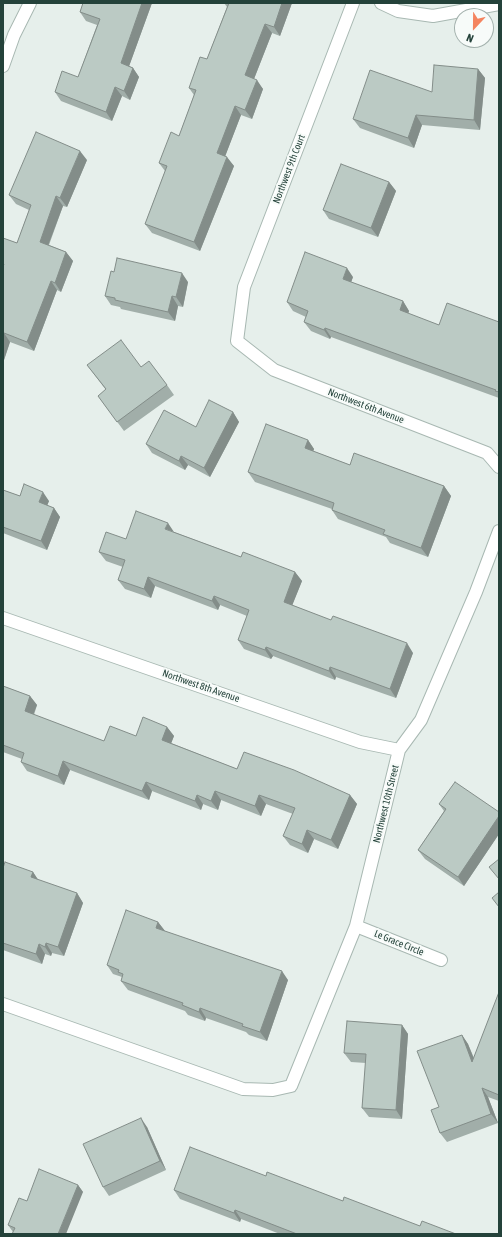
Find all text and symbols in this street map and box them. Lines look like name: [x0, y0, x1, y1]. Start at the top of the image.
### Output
north arrow: [454, 8, 494, 48]
text: N: [465, 31, 475, 45]
street label: Northwest 9th Court: [270, 133, 308, 205]
street label: Northwest 6th Avenue: [326, 386, 406, 426]
street label: Northwest 8th Avenue: [161, 667, 241, 705]
street label: Northwest 10th Street: [371, 764, 401, 844]
street label: Le Grace Circle: [372, 928, 426, 958]

